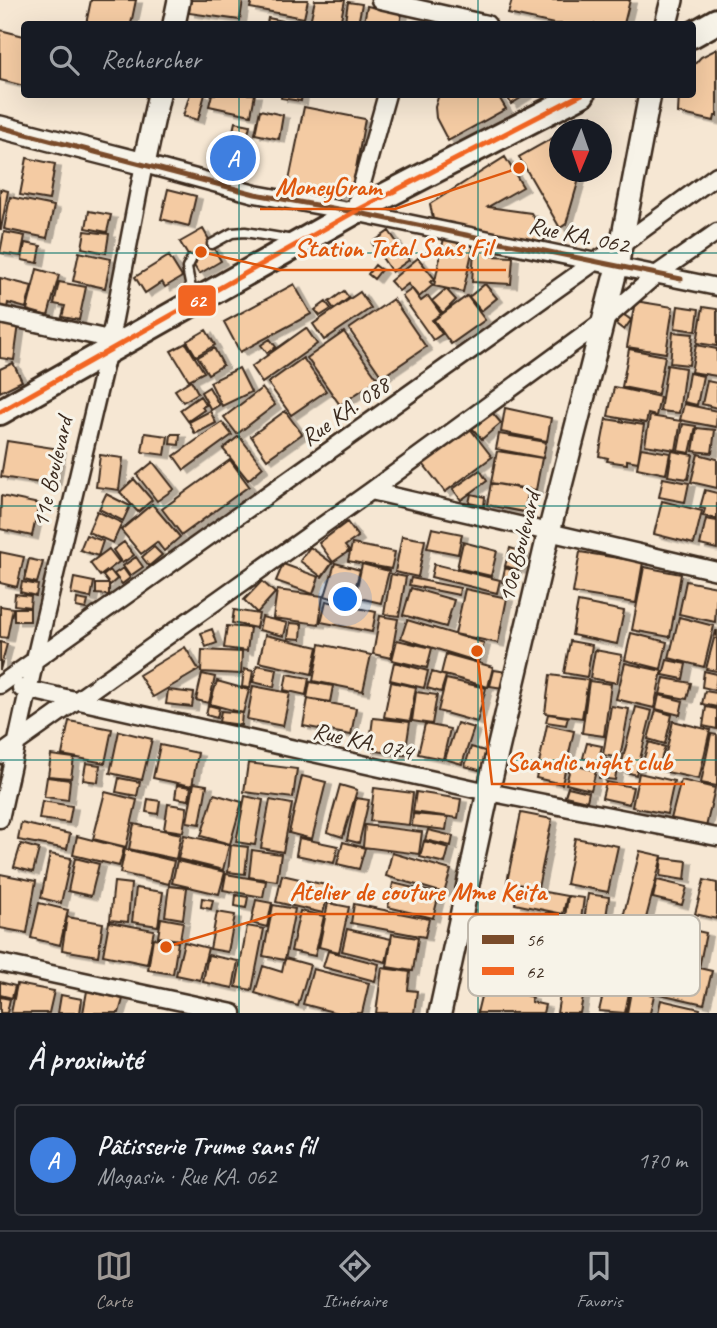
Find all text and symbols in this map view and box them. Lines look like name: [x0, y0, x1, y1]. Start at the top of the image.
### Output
search box: [21, 21, 696, 98]
icon: search: [45, 41, 83, 79]
text: Rechercher: [101, 43, 201, 76]
north arrow: [549, 119, 612, 182]
pin: A: [210, 132, 256, 184]
callout: MoneyGram: [260, 162, 395, 209]
text: MoneyGram: [275, 170, 383, 203]
street label: Rue KA. 062: [526, 210, 634, 261]
callout: Station Total Sans Fil: [280, 223, 506, 270]
text: Station Total Sans Fil: [294, 231, 496, 264]
line badge: 62: [177, 284, 217, 317]
text: 62: [188, 289, 208, 313]
street label: Rue KA. 088: [295, 368, 397, 452]
street label: 11e Boulevard: [25, 410, 80, 530]
street label: 10e Boulevard: [491, 485, 548, 605]
your location: [328, 582, 362, 616]
street label: Rue KA. 074: [310, 715, 418, 768]
callout: Scandic night club: [492, 737, 685, 784]
text: Scandic night club: [506, 745, 673, 778]
callout: Atelier de couture Mme Keita: [276, 867, 559, 914]
text: Atelier de couture Mme Keita: [290, 875, 548, 908]
legend: [468, 915, 700, 996]
text: 56: [526, 928, 545, 952]
text: 62: [526, 960, 545, 984]
text: À proximité: [28, 1040, 142, 1078]
text: Pâtisserie Trume sans fil: [97, 1129, 315, 1162]
text: A: [47, 1146, 59, 1175]
text: 170 m: [638, 1146, 687, 1175]
text: Magasin · Rue KA. 062: [97, 1162, 276, 1191]
tab: Carte: [95, 1247, 133, 1313]
tab: Itinéraire: [323, 1247, 387, 1313]
tab: Favoris: [576, 1247, 622, 1313]

